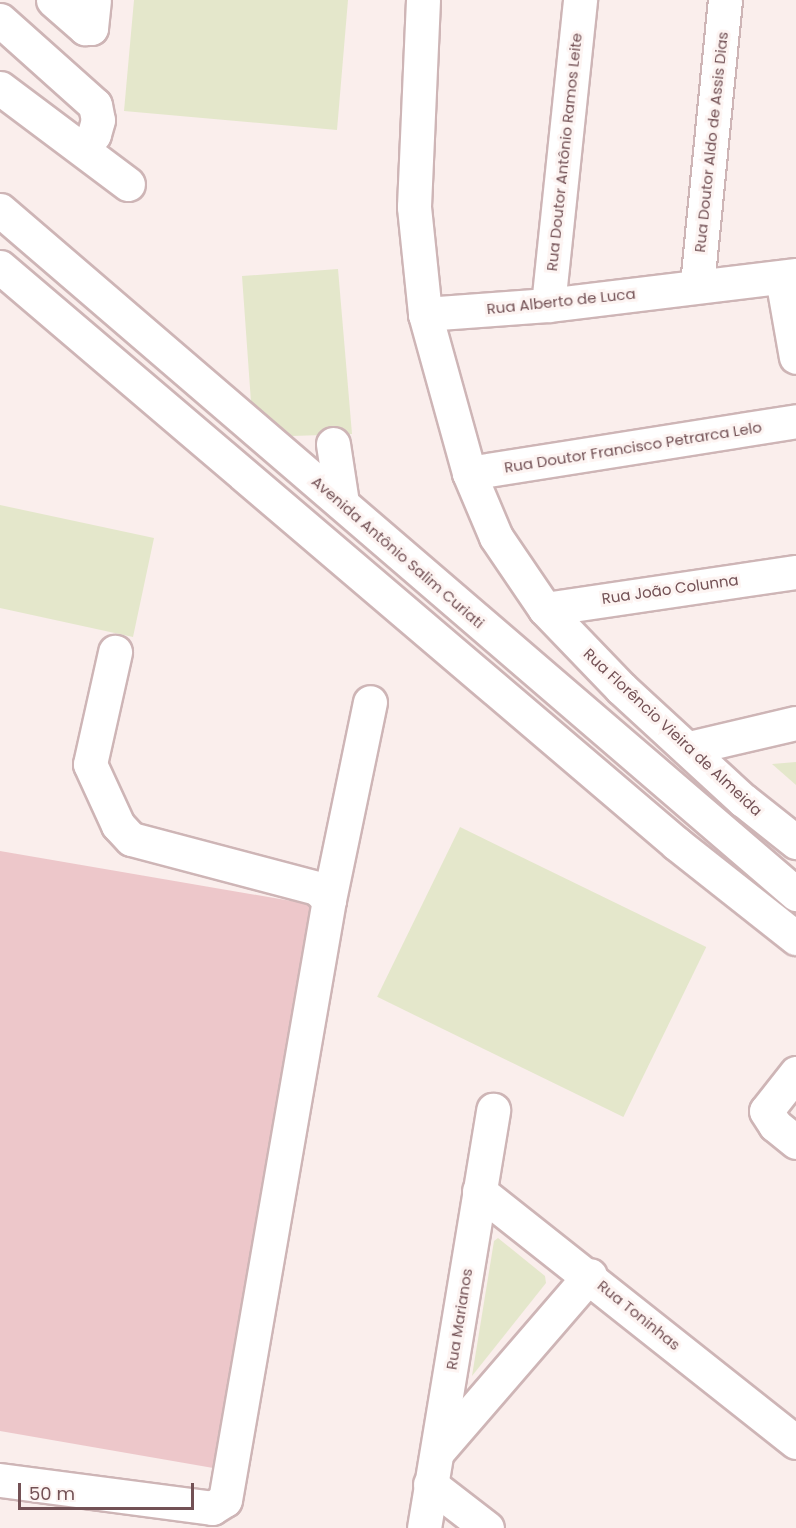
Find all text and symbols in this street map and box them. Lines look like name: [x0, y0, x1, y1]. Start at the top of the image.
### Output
street label: Rua Doutor Aldo de Assis Dias: [690, 31, 732, 253]
street label: Rua Doutor Antônio Ramos Leite: [543, 32, 585, 272]
street label: Rua Alberto de Luca: [486, 284, 636, 318]
street label: Rua Doutor Francisco Petrarca Lelo: [503, 418, 763, 476]
street label: Avenida Antônio Salim Curiati: [308, 472, 488, 632]
street label: Rua João Colunna: [600, 570, 740, 608]
street label: Rua Florêncio Vieira de Almeida: [580, 645, 766, 819]
street label: Rua Marianos: [442, 1267, 476, 1371]
street label: Rua Toninhas: [594, 1276, 684, 1354]
scale bar: [21, 1471, 196, 1509]
text: 50 m: [29, 1481, 75, 1506]

